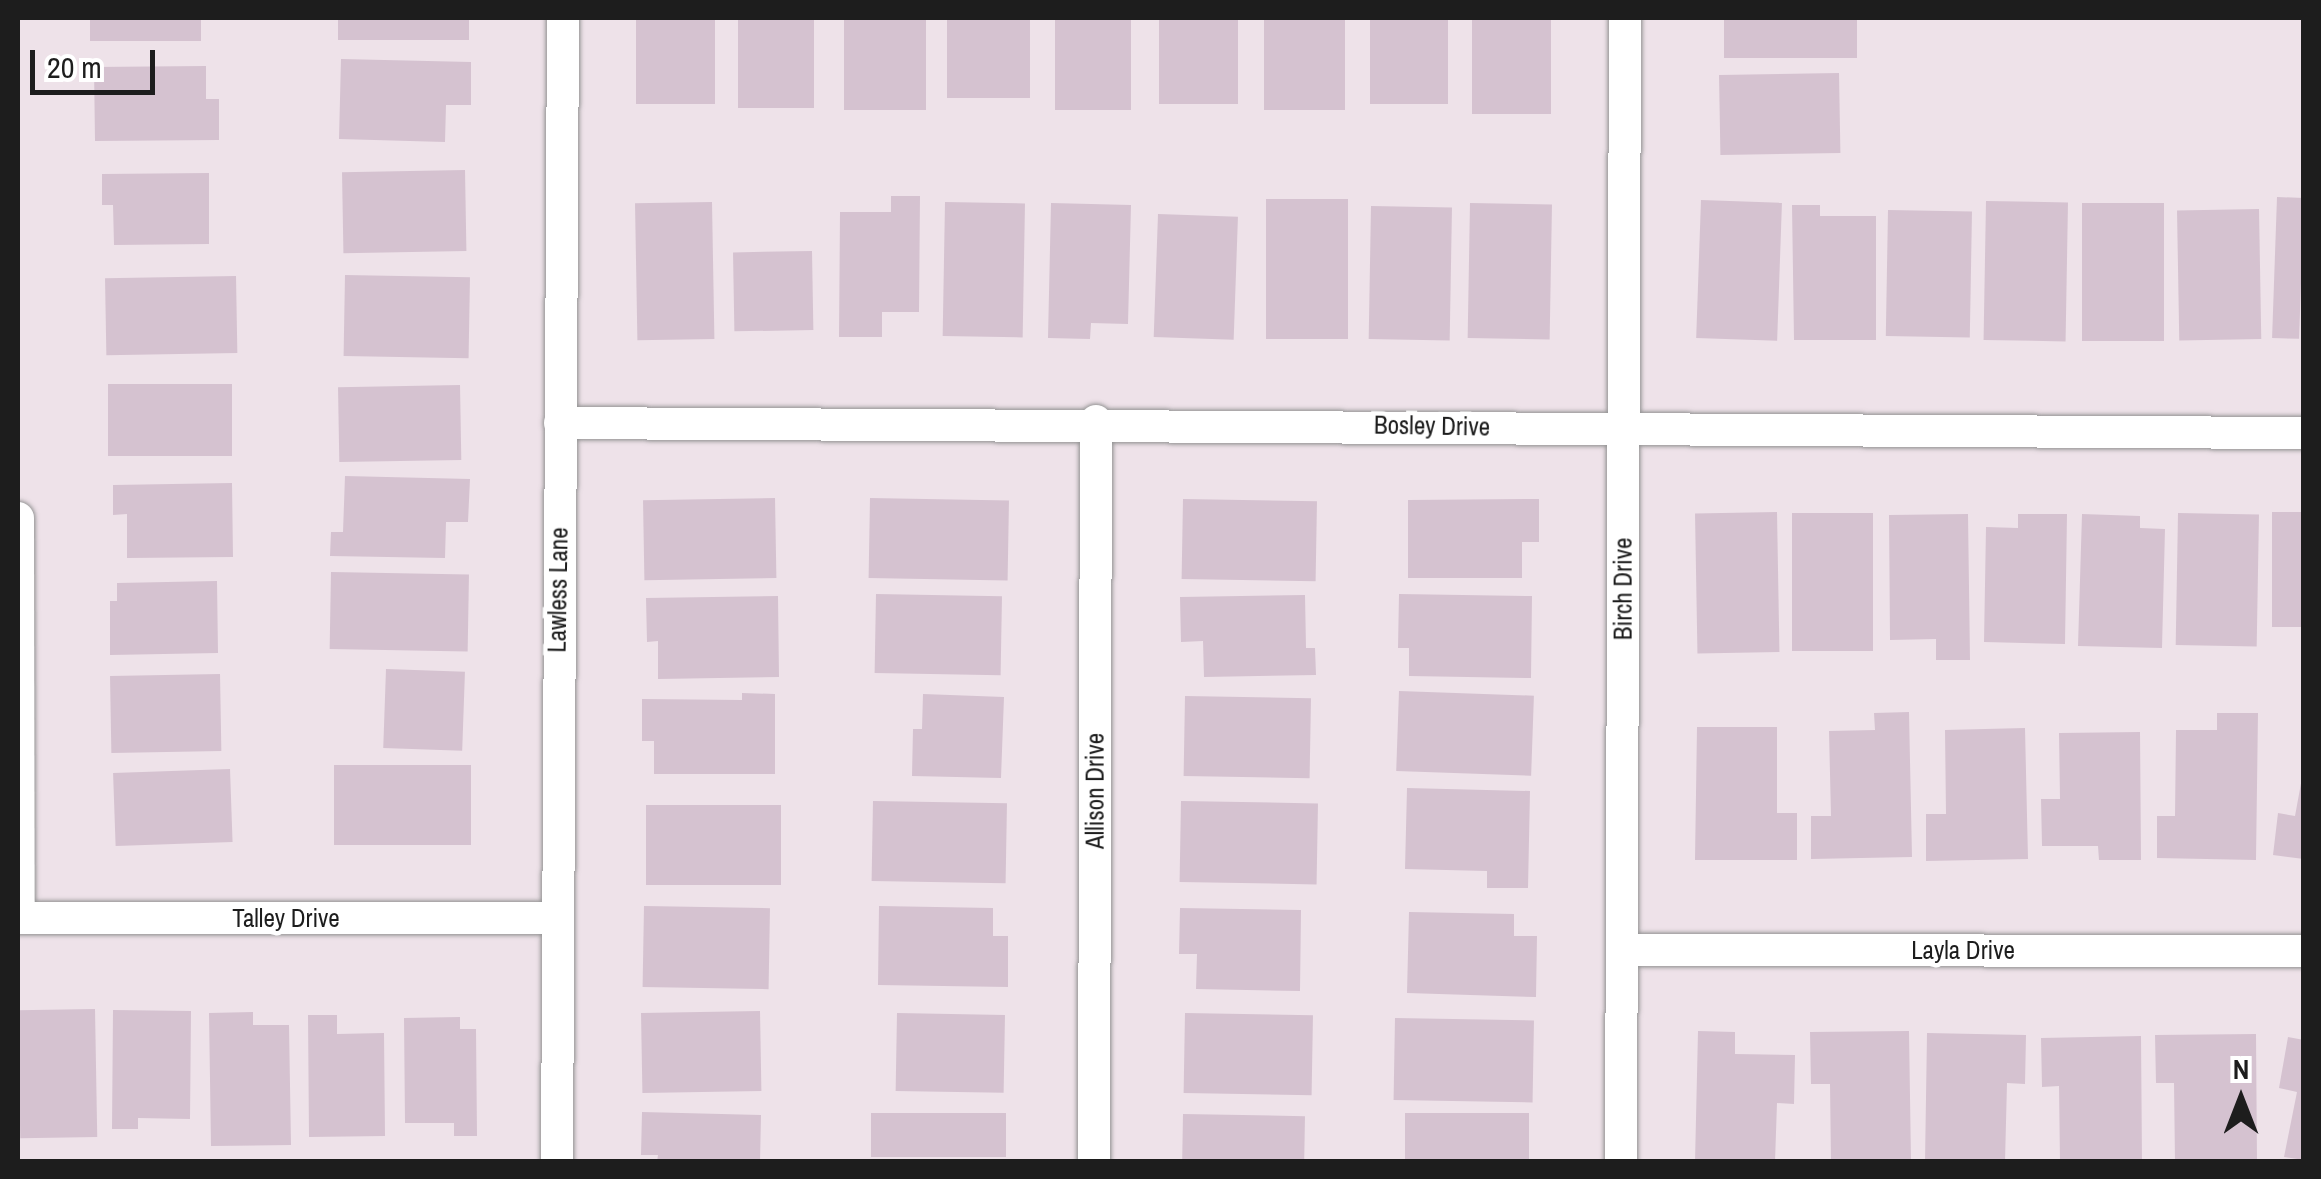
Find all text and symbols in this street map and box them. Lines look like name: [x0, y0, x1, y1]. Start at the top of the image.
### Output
scale bar: [35, 30, 160, 92]
text: 20 m: [47, 47, 102, 87]
street label: Bosley Drive: [1374, 410, 1490, 442]
street label: Lawless Lane: [542, 527, 574, 653]
street label: Birch Drive: [1608, 538, 1638, 640]
street label: Allison Drive: [1080, 733, 1110, 849]
street label: Talley Drive: [232, 903, 340, 933]
street label: Layla Drive: [1911, 935, 2015, 965]
north arrow: [2191, 1049, 2291, 1149]
text: N: [2233, 1050, 2249, 1088]

